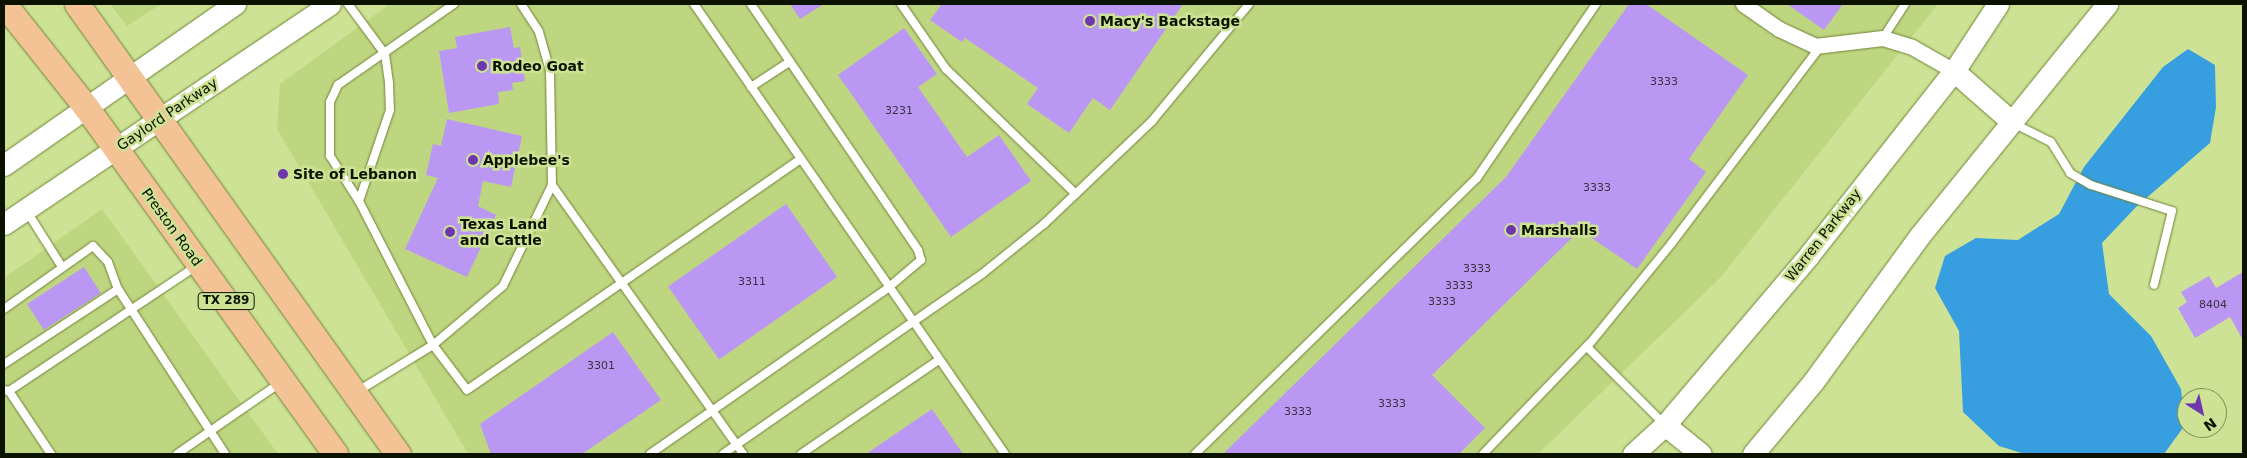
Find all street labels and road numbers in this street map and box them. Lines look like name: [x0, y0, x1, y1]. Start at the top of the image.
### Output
street label: Gaylord Parkway: [114, 74, 220, 154]
street label: Preston Road: [138, 185, 206, 269]
street label: Warren Parkway: [1782, 185, 1864, 285]
road number: TX 289: [197, 292, 255, 310]

